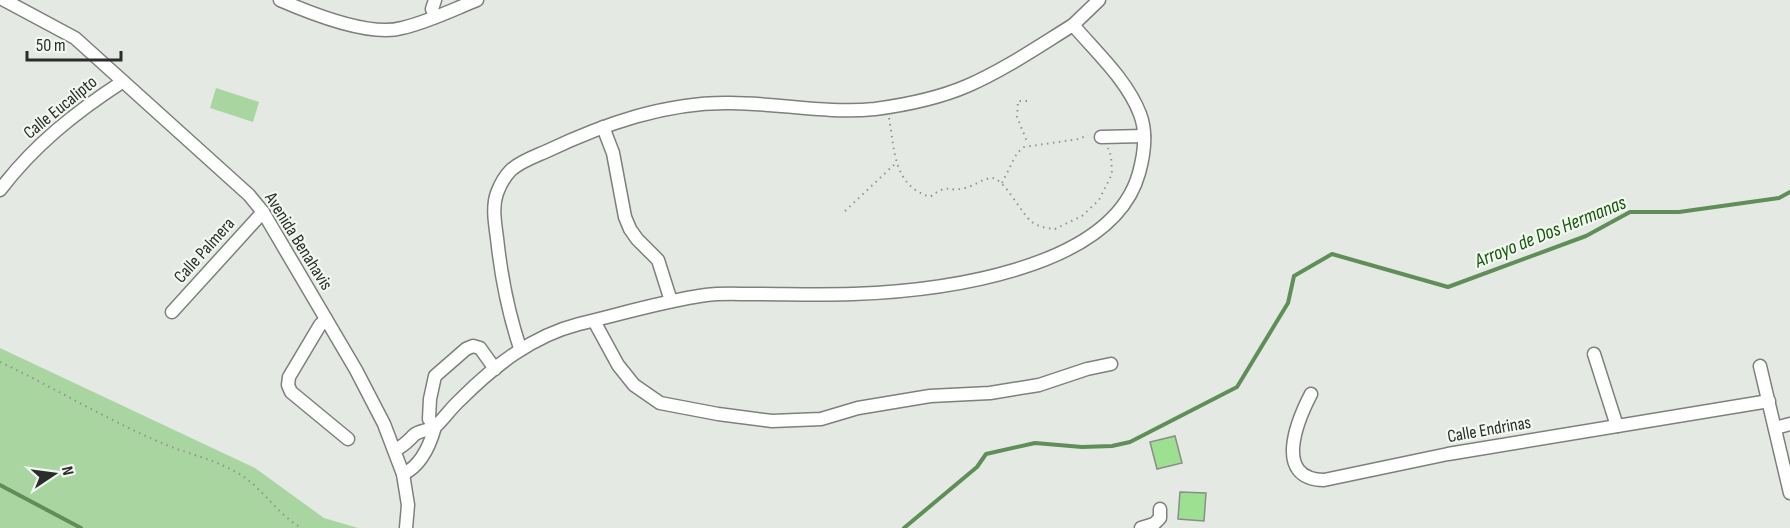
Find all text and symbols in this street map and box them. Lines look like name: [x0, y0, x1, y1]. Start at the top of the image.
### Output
scale bar: [27, 24, 122, 62]
text: 50 m: [36, 35, 66, 56]
street label: Calle Eucalipto: [19, 71, 101, 143]
street label: Avenida Benahavis: [260, 188, 337, 294]
water label: Arroyo de Dos Hermanas: [1470, 191, 1629, 274]
street label: Calle Palmera: [170, 213, 239, 287]
street label: Calle Endrinas: [1446, 412, 1532, 447]
north arrow: [24, 444, 84, 504]
text: N: [57, 465, 77, 477]

